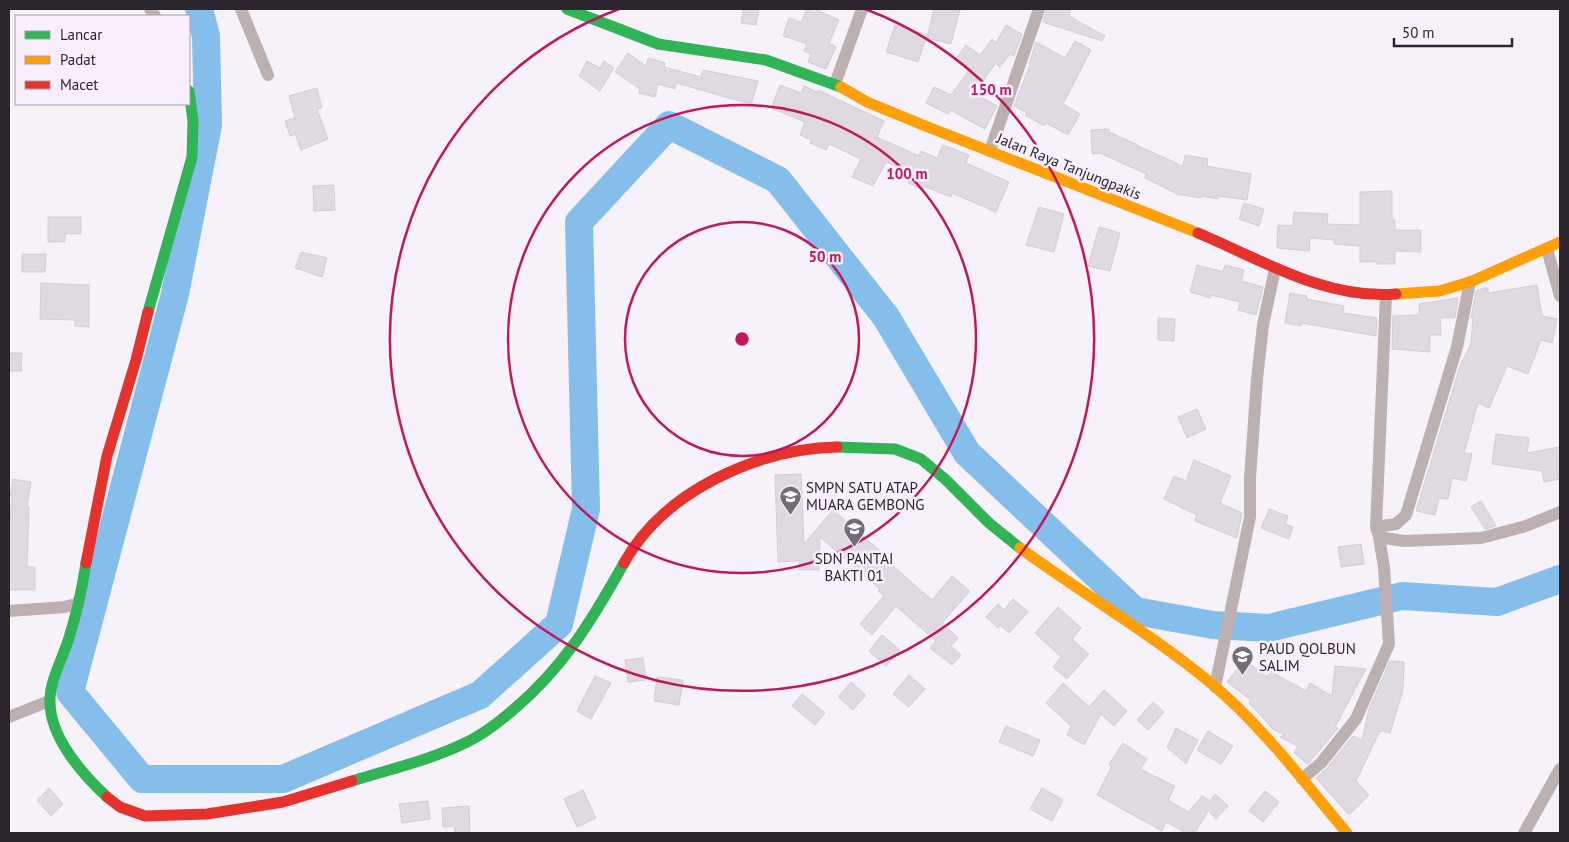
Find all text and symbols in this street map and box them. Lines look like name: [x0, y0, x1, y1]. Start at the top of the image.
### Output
legend: [15, 15, 190, 105]
scale bar: [1394, 15, 1512, 47]
text: 50 m: [1402, 23, 1435, 42]
text: Lancar: [60, 25, 102, 44]
text: Padat: [60, 50, 96, 69]
text: Macet: [60, 75, 98, 94]
text: 150 m: [970, 80, 1012, 99]
street label: Jalan Raya Tanjungpakis: [993, 128, 1144, 204]
text: 100 m: [886, 164, 928, 183]
text: 50 m: [809, 247, 841, 266]
centre of rings: [733, 330, 751, 348]
place label: SMPN SATU ATAP MUARA GEMBONG: [806, 478, 925, 514]
school or university icon: SMPN SATU ATAP MUARA GEMBONG: [778, 484, 802, 515]
school or university icon: SDN PANTAI BAKTI 01: [842, 517, 866, 548]
place label: SDN PANTAI BAKTI 01: [815, 549, 893, 585]
place label: PAUD QOLBUN SALIM: [1259, 639, 1356, 675]
school or university icon: PAUD QOLBUN SALIM: [1231, 645, 1255, 676]

